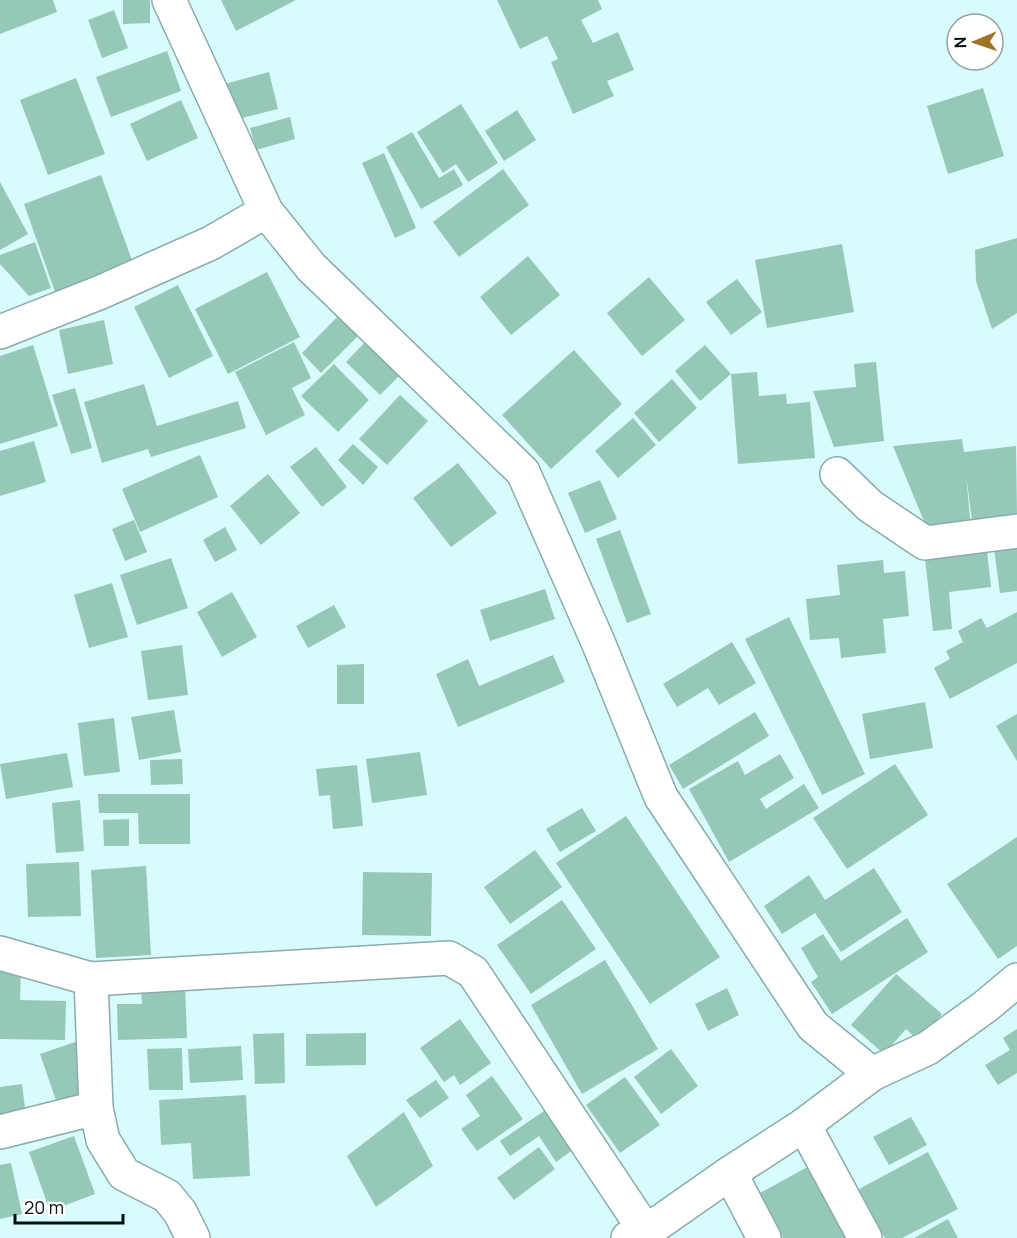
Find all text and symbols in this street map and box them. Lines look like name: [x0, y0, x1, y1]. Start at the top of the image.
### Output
north arrow: [945, 12, 1005, 72]
text: N: [949, 36, 971, 49]
scale bar: [15, 1187, 123, 1225]
text: 20 m: [24, 1195, 64, 1219]

